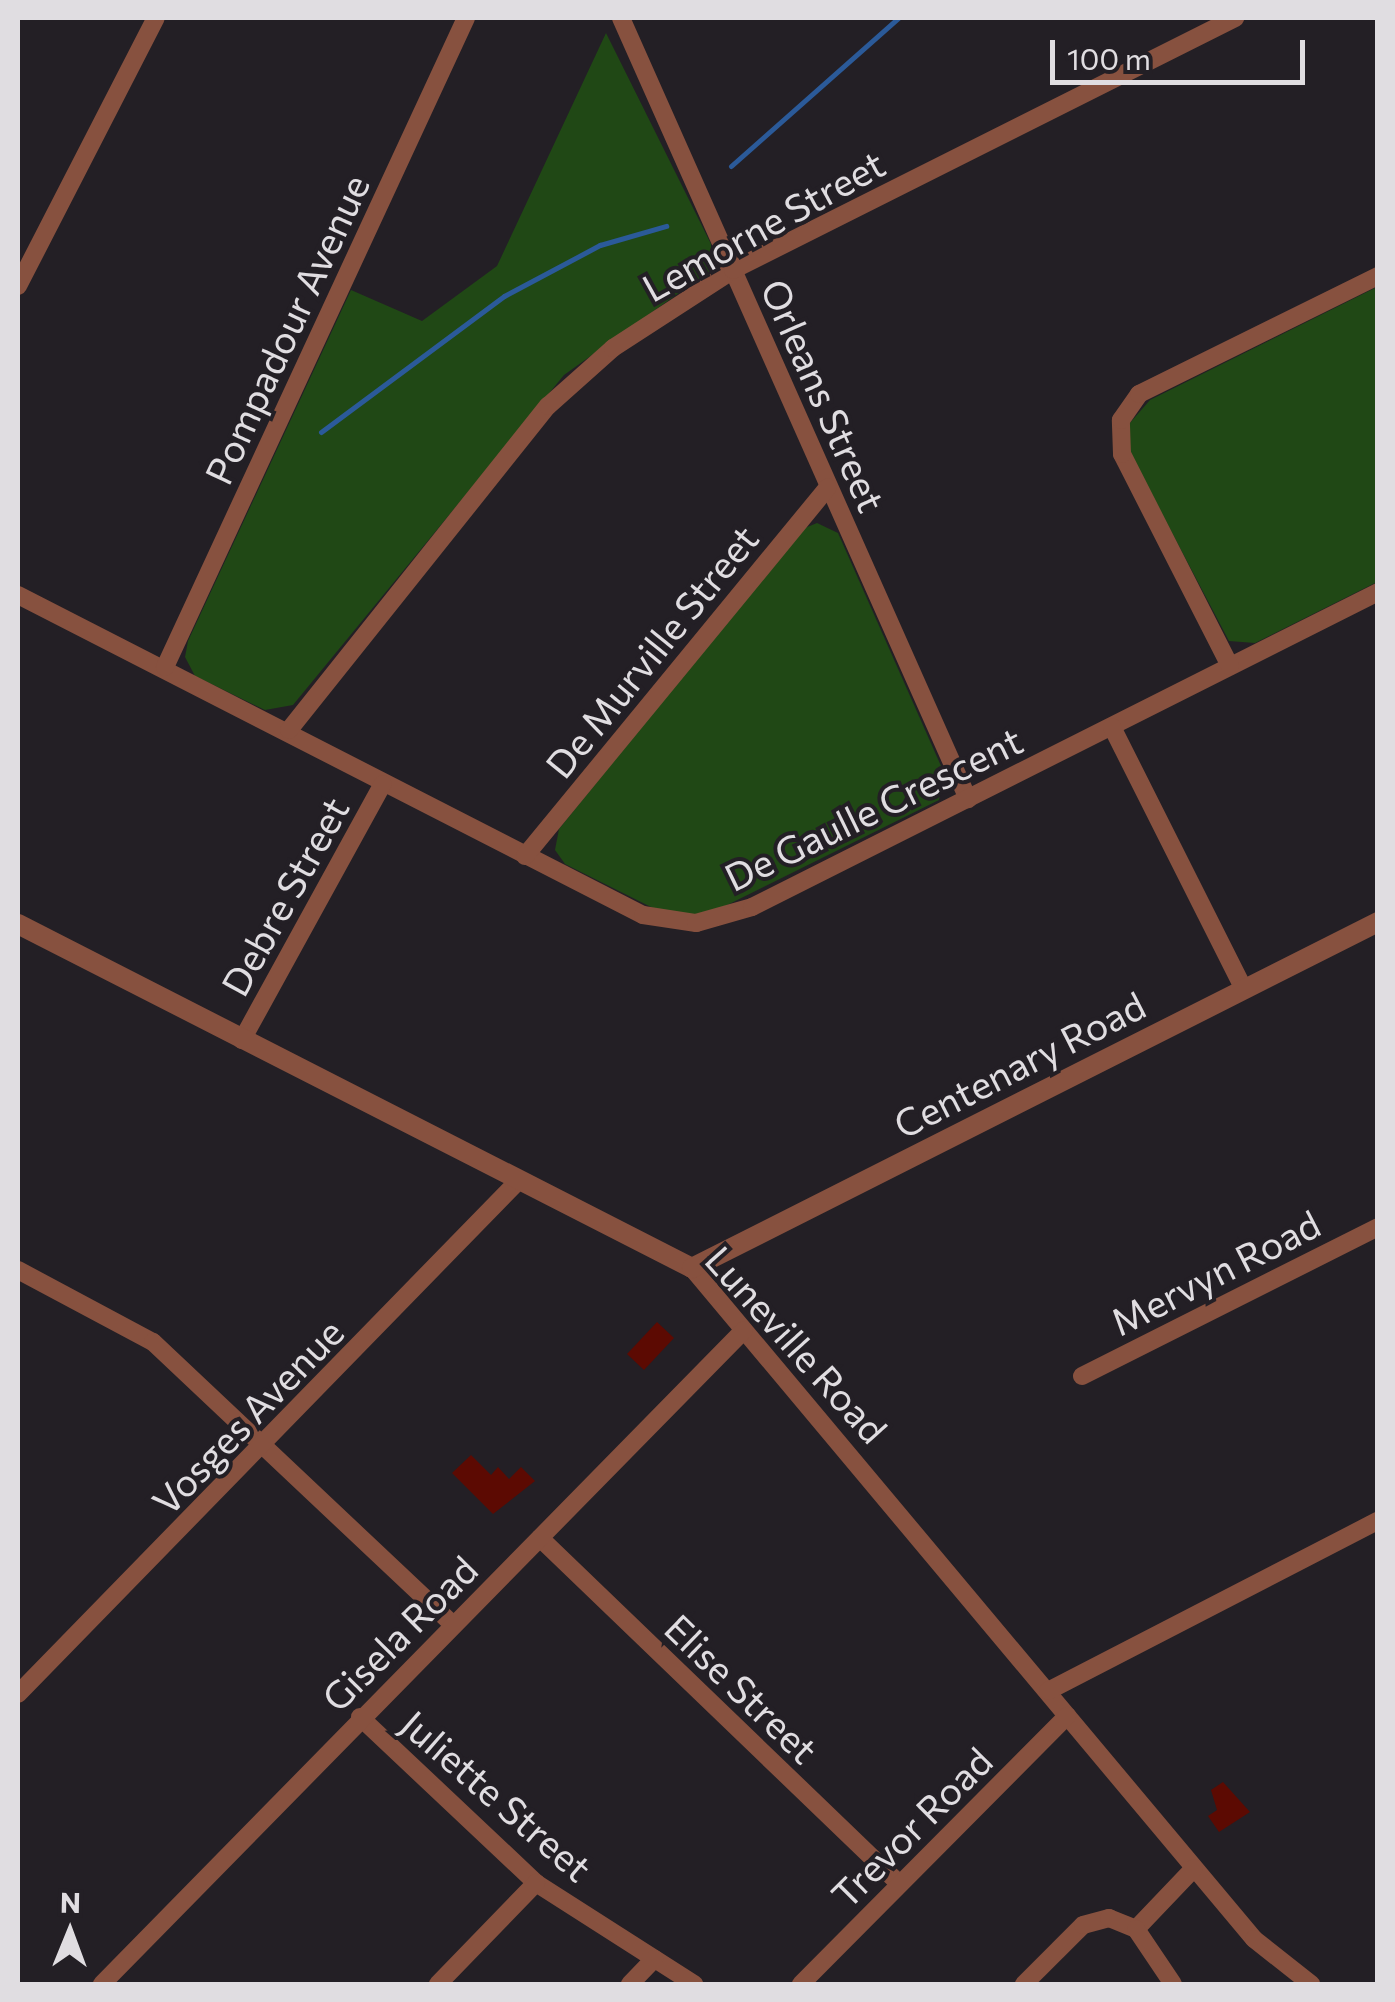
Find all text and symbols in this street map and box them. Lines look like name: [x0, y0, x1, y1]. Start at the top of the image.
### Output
scale bar: [1055, 20, 1310, 82]
text: 100 m: [1067, 39, 1151, 76]
street label: Lemorne Street: [634, 140, 892, 310]
street label: Pompadour Avenue: [194, 167, 378, 491]
street label: Orleans Street: [752, 272, 896, 518]
street label: De Murville Street: [535, 516, 767, 786]
street label: De Gaulle Crescent: [717, 716, 1029, 900]
street label: Debre Street: [211, 789, 357, 1003]
street label: Centenary Road: [886, 981, 1152, 1147]
street label: Mervyn Road: [1103, 1200, 1327, 1344]
street label: Luneville Road: [697, 1236, 897, 1452]
street label: Vosges Avenue: [142, 1309, 352, 1523]
street label: Gisela Road: [312, 1546, 486, 1720]
street label: Elise Street: [656, 1604, 828, 1772]
street label: Juliette Street: [393, 1700, 601, 1890]
street label: Trevor Road: [821, 1737, 1001, 1917]
north arrow: [20, 1882, 120, 1982]
text: N: [60, 1885, 81, 1919]

